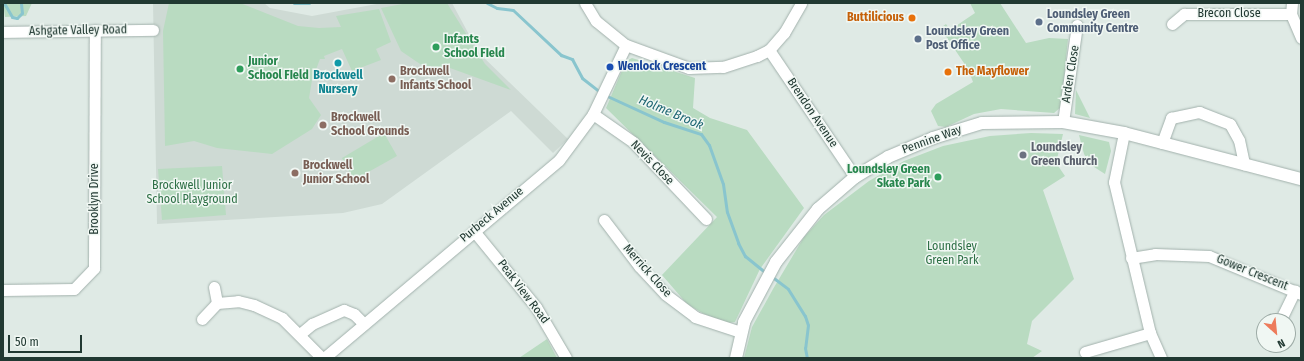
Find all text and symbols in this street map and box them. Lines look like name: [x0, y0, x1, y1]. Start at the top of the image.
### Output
street label: Brecon Close: [1197, 7, 1261, 21]
place label: Loundsley Green Community Centre: [1047, 8, 1139, 36]
place label: Buttilicious: [847, 11, 904, 25]
marker: Buttilicious: [907, 13, 917, 23]
marker: Loundsley Green Community Centre: [1034, 17, 1044, 27]
street label: Ashgate Valley Road: [29, 23, 127, 39]
place label: Loundsley Green Post Office: [926, 25, 1009, 53]
place label: Infants School FIeld: [444, 33, 505, 61]
marker: Loundsley Green Post Office: [913, 34, 923, 44]
marker: Infants School FIeld: [431, 42, 441, 52]
street label: Arden Close: [1059, 44, 1083, 104]
place label: Junior School FIeld: [248, 55, 309, 83]
marker: Brockwell Nursery: [333, 58, 343, 68]
place label: Wenlock Crescent: [618, 60, 706, 74]
marker: Wenlock Crescent: [605, 62, 615, 72]
marker: Junior School FIeld: [235, 64, 245, 74]
place label: Brockwell Infants School: [400, 65, 471, 93]
place label: The Mayflower: [956, 65, 1029, 79]
marker: The Mayflower: [943, 67, 953, 77]
place label: Brockwell Nursery: [313, 69, 363, 97]
marker: Brockwell Infants School: [387, 74, 397, 84]
street label: Brendon Avenue: [783, 76, 841, 150]
water label: Holme Brook: [636, 92, 706, 134]
place label: Brockwell School Grounds: [331, 111, 409, 139]
marker: Brockwell School Grounds: [318, 120, 328, 130]
street label: Pennine Way: [900, 123, 964, 157]
street label: Nevis Close: [627, 138, 677, 188]
place label: Loundsley Green Church: [1031, 141, 1097, 169]
marker: Loundsley Green Church: [1018, 150, 1028, 160]
place label: Brockwell Junior School: [303, 159, 369, 187]
street label: Brooklyn Drive: [88, 163, 102, 235]
place label: Loundsley Green Skate Park: [847, 163, 930, 191]
marker: Brockwell Junior School: [290, 168, 300, 178]
marker: Loundsley Green Skate Park: [933, 172, 943, 182]
park label: Brockwell Junior School Playground: [146, 179, 238, 207]
street label: Purbeck Avenue: [457, 184, 527, 246]
park label: Loundsley Green Park: [925, 240, 979, 268]
street label: Merrick Close: [620, 242, 674, 300]
street label: Gower Crescent: [1214, 252, 1290, 294]
street label: Peak View Road: [494, 257, 552, 327]
north arrow: [1256, 313, 1296, 353]
scale bar: [10, 327, 84, 353]
text: 50 m: [15, 335, 39, 349]
text: N: [1275, 336, 1287, 351]

